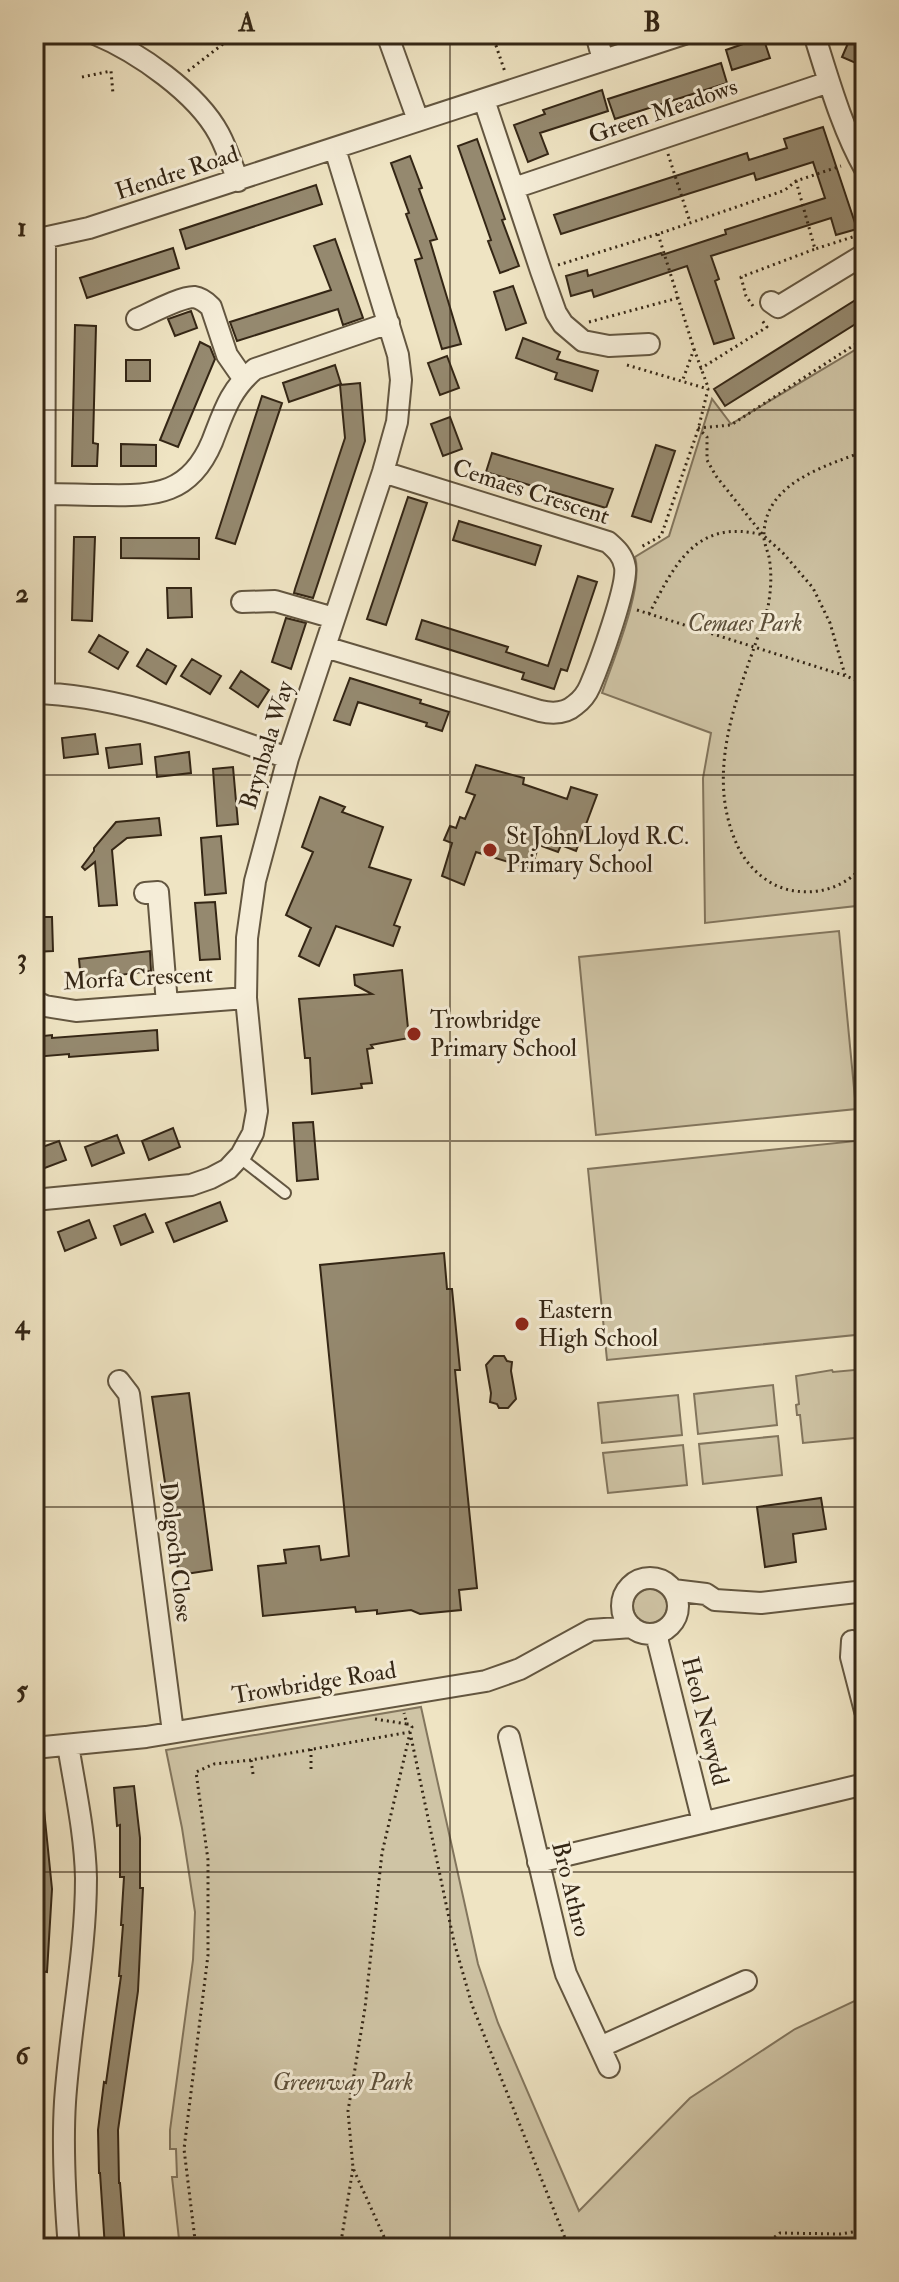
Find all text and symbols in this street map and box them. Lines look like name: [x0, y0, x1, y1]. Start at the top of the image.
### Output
text: A: [238, 7, 256, 39]
text: B: [643, 7, 661, 39]
street label: Green Meadows: [584, 71, 742, 151]
street label: Hendre Road: [111, 138, 243, 207]
text: 1: [17, 212, 27, 244]
street label: Cemaes Crescent: [448, 452, 614, 532]
text: 2: [15, 578, 29, 610]
park label: Cemaes Park: [687, 608, 803, 639]
street label: Brynbala Way: [233, 677, 301, 813]
place label: St John Lloyd R.C. Primary School: [506, 821, 689, 880]
marker: St John Lloyd R.C. Primary School: [481, 841, 499, 859]
text: 3: [17, 943, 27, 975]
street label: Morfa Crescent: [62, 959, 214, 997]
place label: Trowbridge Primary School: [430, 1005, 577, 1064]
marker: Trowbridge Primary School: [405, 1025, 423, 1043]
place label: Eastern High School: [538, 1295, 658, 1354]
text: 4: [14, 1309, 31, 1341]
marker: Eastern High School: [513, 1315, 531, 1333]
street label: Dolgoch Close: [152, 1480, 200, 1624]
street label: Heol Newydd: [674, 1653, 736, 1789]
street label: Trowbridge Road: [230, 1655, 399, 1711]
text: 5: [16, 1675, 28, 1707]
street label: Bro Athro: [544, 1838, 598, 1940]
text: 6: [15, 2040, 30, 2072]
park label: Greenway Park: [273, 2067, 413, 2098]

